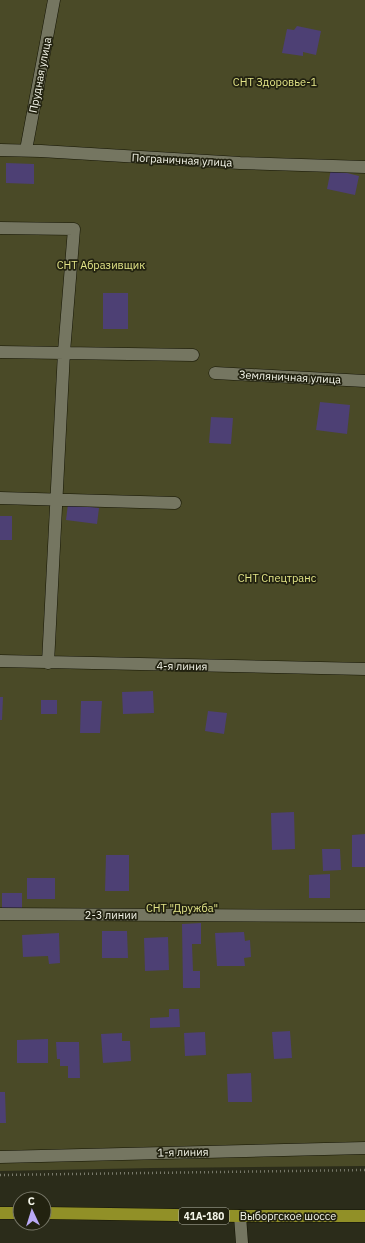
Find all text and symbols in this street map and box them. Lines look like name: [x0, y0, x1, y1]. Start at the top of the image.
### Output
street label: Прудная улица: [26, 36, 54, 114]
park label: СНТ Здоровье-1: [233, 75, 318, 89]
street label: Пограничная улица: [131, 150, 233, 170]
park label: СНТ Абразивщик: [57, 258, 145, 272]
street label: Земляничная улица: [238, 367, 342, 387]
park label: СНТ Спецтранс: [238, 571, 317, 585]
street label: 4-я линия: [156, 659, 208, 673]
park label: СНТ "Дружба": [146, 901, 218, 915]
street label: 2-3 линии: [85, 908, 137, 922]
street label: 1-я линия: [157, 1145, 209, 1159]
north arrow: [12, 1191, 52, 1231]
text: С: [27, 1194, 35, 1208]
road number: 41А-180: [179, 1208, 229, 1224]
street label: Выборгское шоссе: [240, 1209, 336, 1223]

